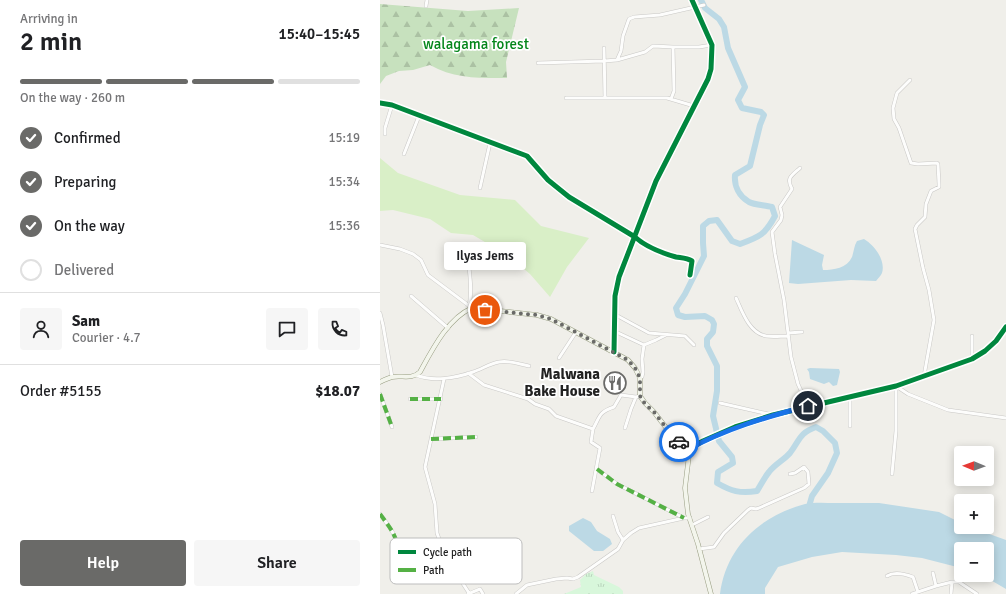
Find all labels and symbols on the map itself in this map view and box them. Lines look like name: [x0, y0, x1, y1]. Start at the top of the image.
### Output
park label: walagama forest: [423, 35, 529, 53]
callout: Ilyas Jems: [444, 242, 526, 270]
pin: [468, 293, 502, 327]
place label: Malwana Bake House: [524, 365, 600, 400]
restaurant icon: Malwana Bake House: [602, 370, 628, 396]
pin: [791, 389, 825, 423]
courier: [659, 422, 699, 462]
north arrow: [954, 446, 994, 486]
legend: [390, 538, 522, 584]
text: Cycle path: [423, 546, 472, 559]
text: Path: [423, 564, 444, 577]

